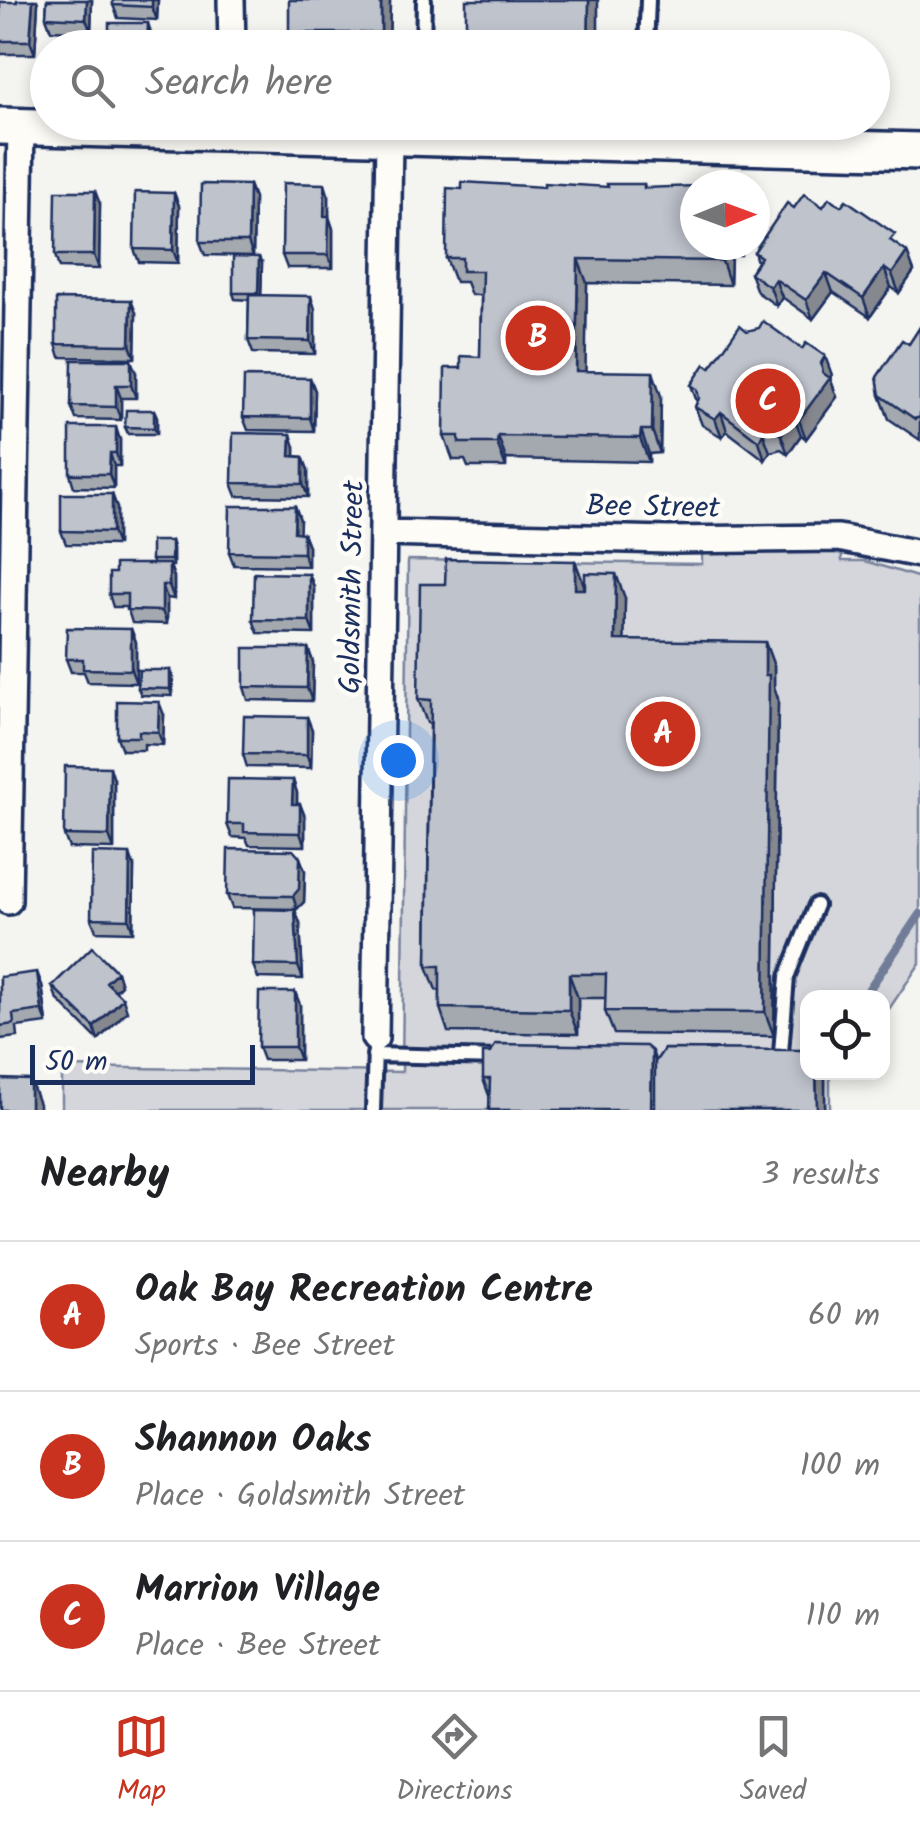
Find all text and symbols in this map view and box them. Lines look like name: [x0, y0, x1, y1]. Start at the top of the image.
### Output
search box: [30, 30, 890, 140]
text: Search here: [145, 55, 332, 115]
icon: search: [65, 58, 120, 113]
north arrow: [680, 170, 770, 260]
pin: B: [506, 300, 570, 376]
pin: C: [736, 364, 800, 438]
street label: Goldsmith Street: [327, 479, 379, 694]
street label: Bee Street: [585, 483, 721, 533]
pin: A: [630, 696, 696, 772]
your location: [373, 735, 424, 786]
map controls: [800, 990, 890, 1080]
button: locate: [800, 990, 890, 1080]
scale bar: [30, 1040, 255, 1084]
text: 50 m: [45, 1040, 108, 1085]
text: Nearby: [40, 1142, 169, 1209]
text: 3 results: [761, 1150, 880, 1201]
text: Oak Bay Recreation Centre: [135, 1261, 593, 1321]
text: A: [62, 1291, 83, 1342]
text: 60 m: [808, 1291, 880, 1342]
text: Sports · Bee Street: [135, 1321, 395, 1372]
text: Shannon Oaks: [135, 1411, 371, 1471]
text: B: [63, 1441, 82, 1492]
text: 100 m: [800, 1441, 880, 1492]
text: Place · Goldsmith Street: [135, 1471, 465, 1522]
text: Marrion Village: [135, 1561, 380, 1621]
text: C: [63, 1591, 82, 1642]
text: 110 m: [806, 1591, 880, 1642]
text: Place · Bee Street: [135, 1621, 380, 1672]
tab: Map: [114, 1709, 169, 1814]
tab: Directions: [396, 1709, 512, 1814]
tab: Saved: [740, 1709, 806, 1814]

